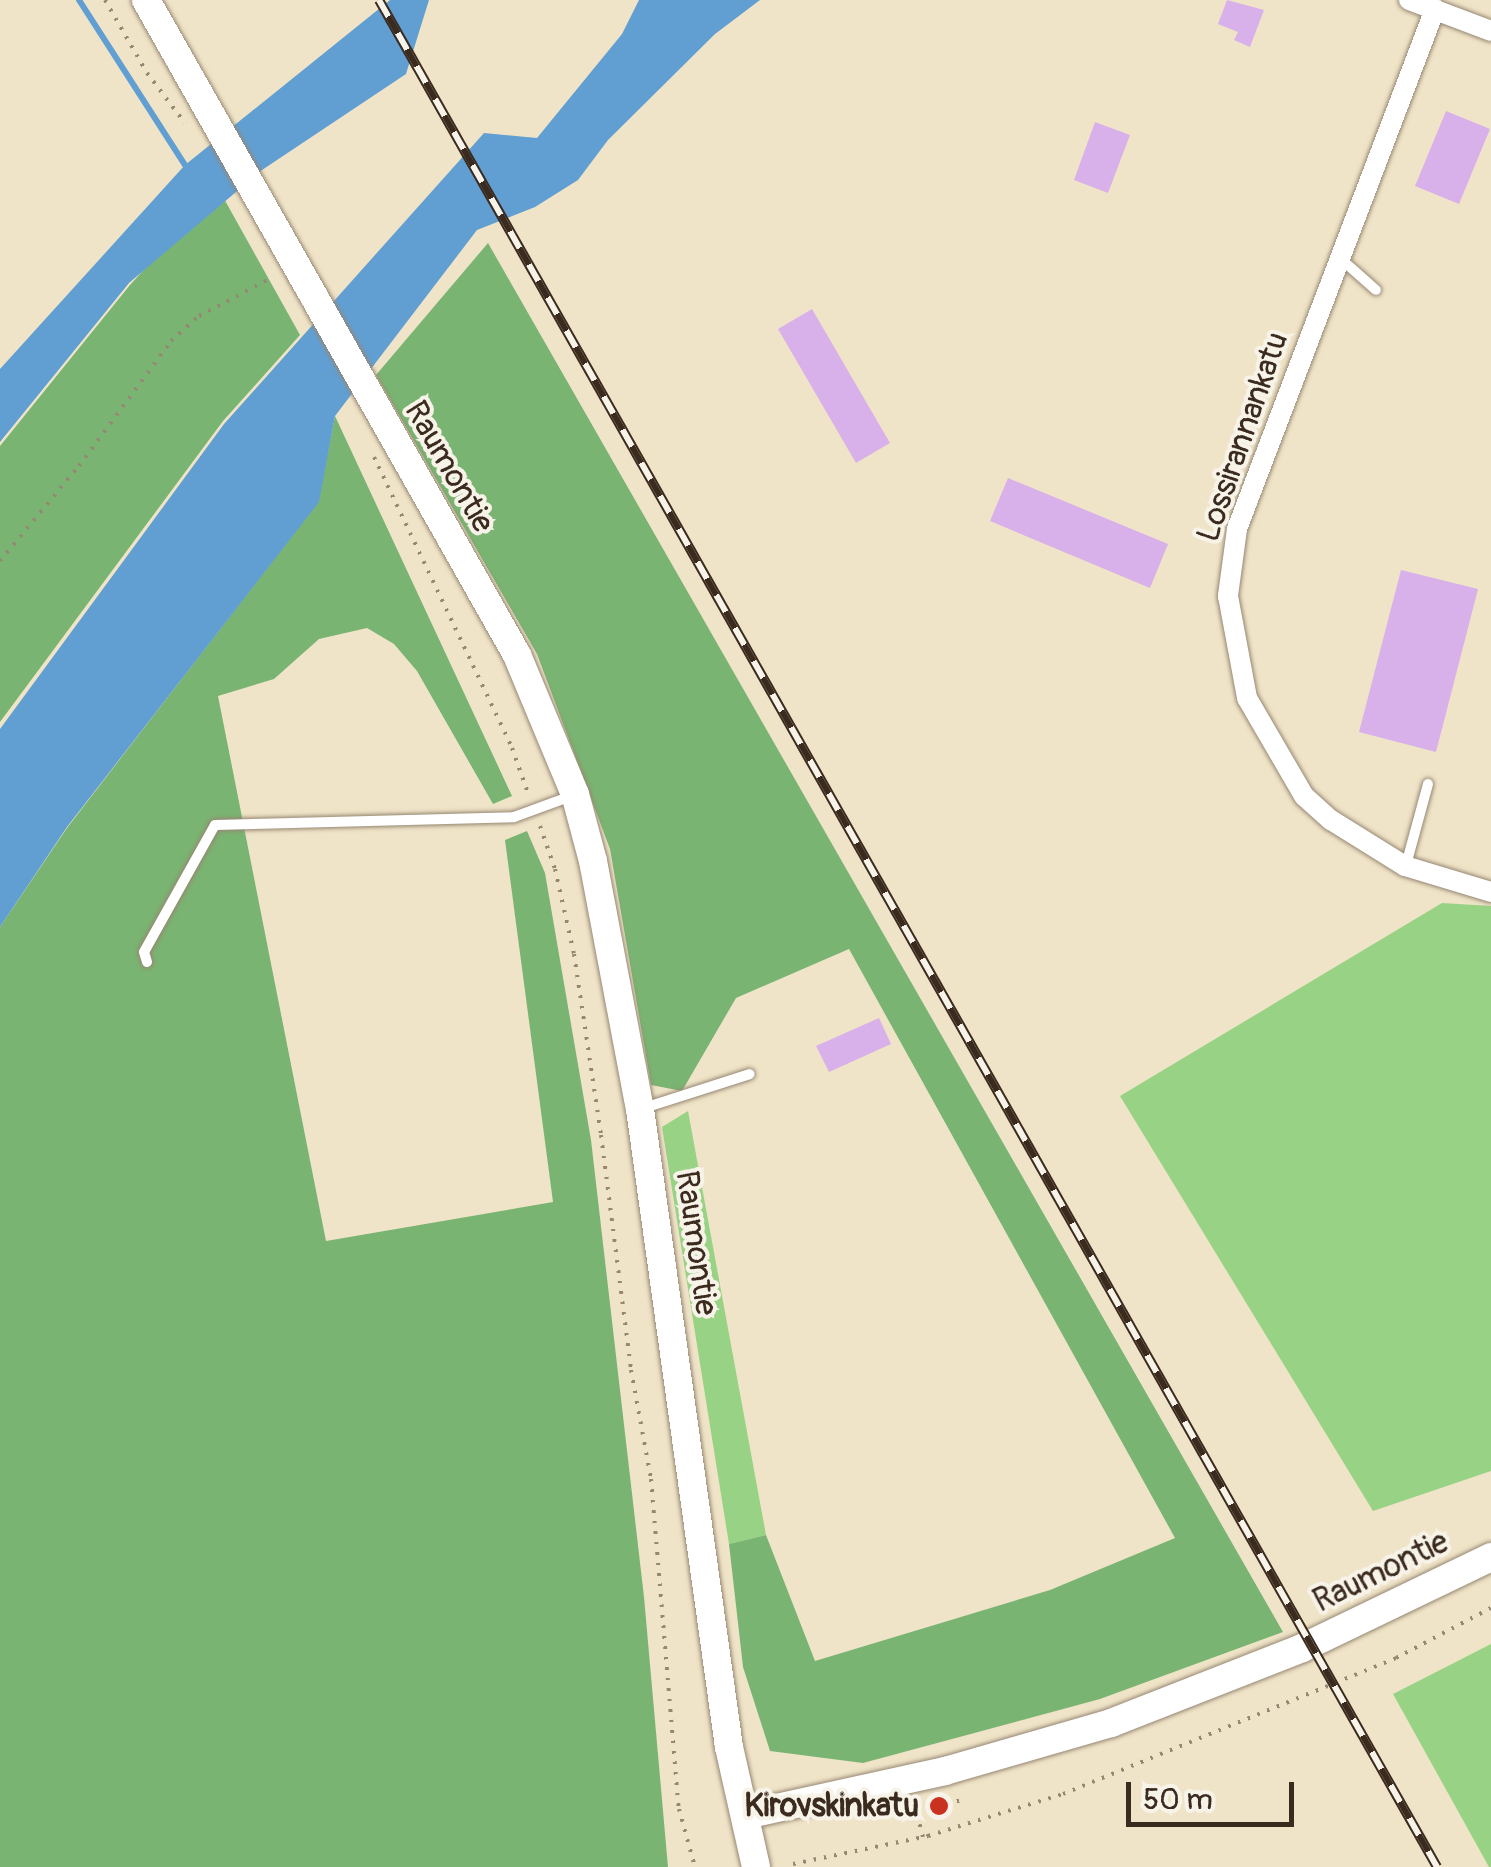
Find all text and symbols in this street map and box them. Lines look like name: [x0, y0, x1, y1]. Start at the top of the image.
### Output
street label: Lossirannankatu: [1189, 327, 1297, 547]
street label: Raumontie: [396, 394, 502, 540]
street label: Raumontie: [667, 1168, 725, 1318]
street label: Raumontie: [1307, 1523, 1455, 1621]
scale bar: [1131, 1762, 1298, 1824]
text: 50 m: [1143, 1781, 1213, 1818]
place label: Kirovskinkatu: [744, 1787, 919, 1825]
marker: Kirovskinkatu: [928, 1795, 950, 1817]

